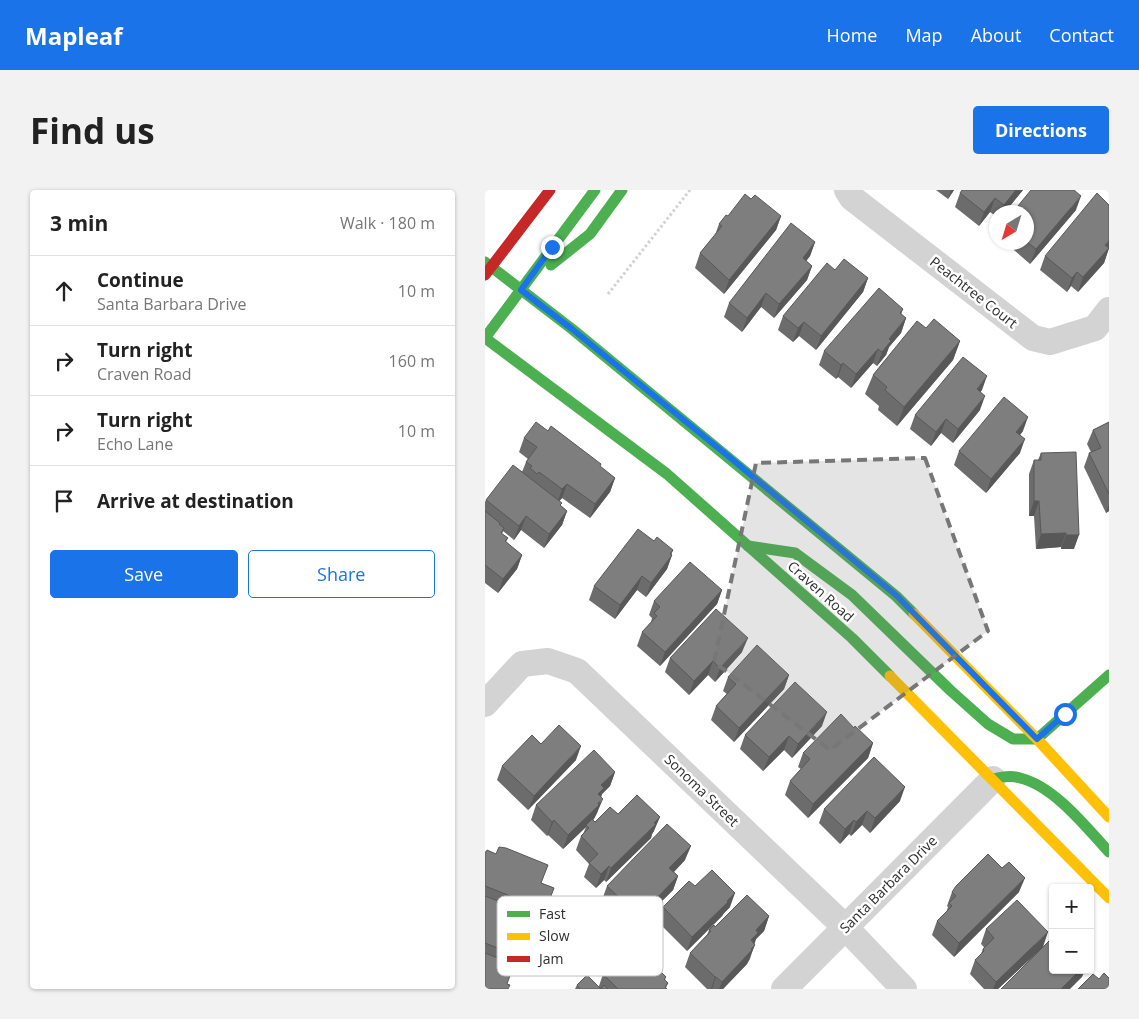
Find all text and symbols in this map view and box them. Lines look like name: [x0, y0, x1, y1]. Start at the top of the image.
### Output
text: Mapleaf: [25, 19, 123, 52]
text: Home: [827, 23, 877, 47]
text: Map: [905, 23, 943, 47]
text: About: [971, 23, 1021, 47]
text: Contact: [1049, 23, 1114, 47]
button: Directions: [973, 106, 1109, 154]
text: Find us: [30, 107, 155, 154]
north arrow: [989, 205, 1034, 250]
text: 3 min: [50, 209, 108, 237]
text: Walk · 180 m: [340, 212, 435, 234]
route end: [541, 236, 564, 259]
street label: Peachtree Court: [926, 252, 1022, 332]
text: Continue: [97, 267, 184, 293]
icon: ahead: [50, 277, 78, 305]
text: 10 m: [398, 280, 435, 302]
text: Santa Barbara Drive: [97, 293, 246, 315]
text: Turn right: [97, 337, 192, 363]
icon: right: [50, 347, 78, 375]
text: 160 m: [389, 350, 435, 372]
text: Craven Road: [97, 363, 192, 385]
text: Turn right: [97, 407, 192, 433]
icon: right: [50, 417, 78, 445]
text: 10 m: [398, 420, 435, 442]
text: Echo Lane: [97, 433, 173, 455]
icon: arrive: [50, 487, 78, 515]
text: Arrive at destination: [97, 488, 294, 514]
button: Save: [50, 550, 238, 598]
button: Share: [248, 550, 435, 598]
street label: Craven Road: [784, 556, 858, 626]
route start: [1054, 703, 1077, 726]
street label: Sonoma Street: [661, 750, 743, 830]
street label: Santa Barbara Drive: [835, 831, 941, 937]
map controls: [1049, 884, 1094, 974]
button: +: [1049, 884, 1094, 929]
legend: [497, 896, 663, 976]
text: Fast: [539, 904, 566, 923]
text: Slow: [539, 926, 570, 945]
button: −: [1049, 929, 1094, 974]
text: Jam: [537, 949, 564, 968]

